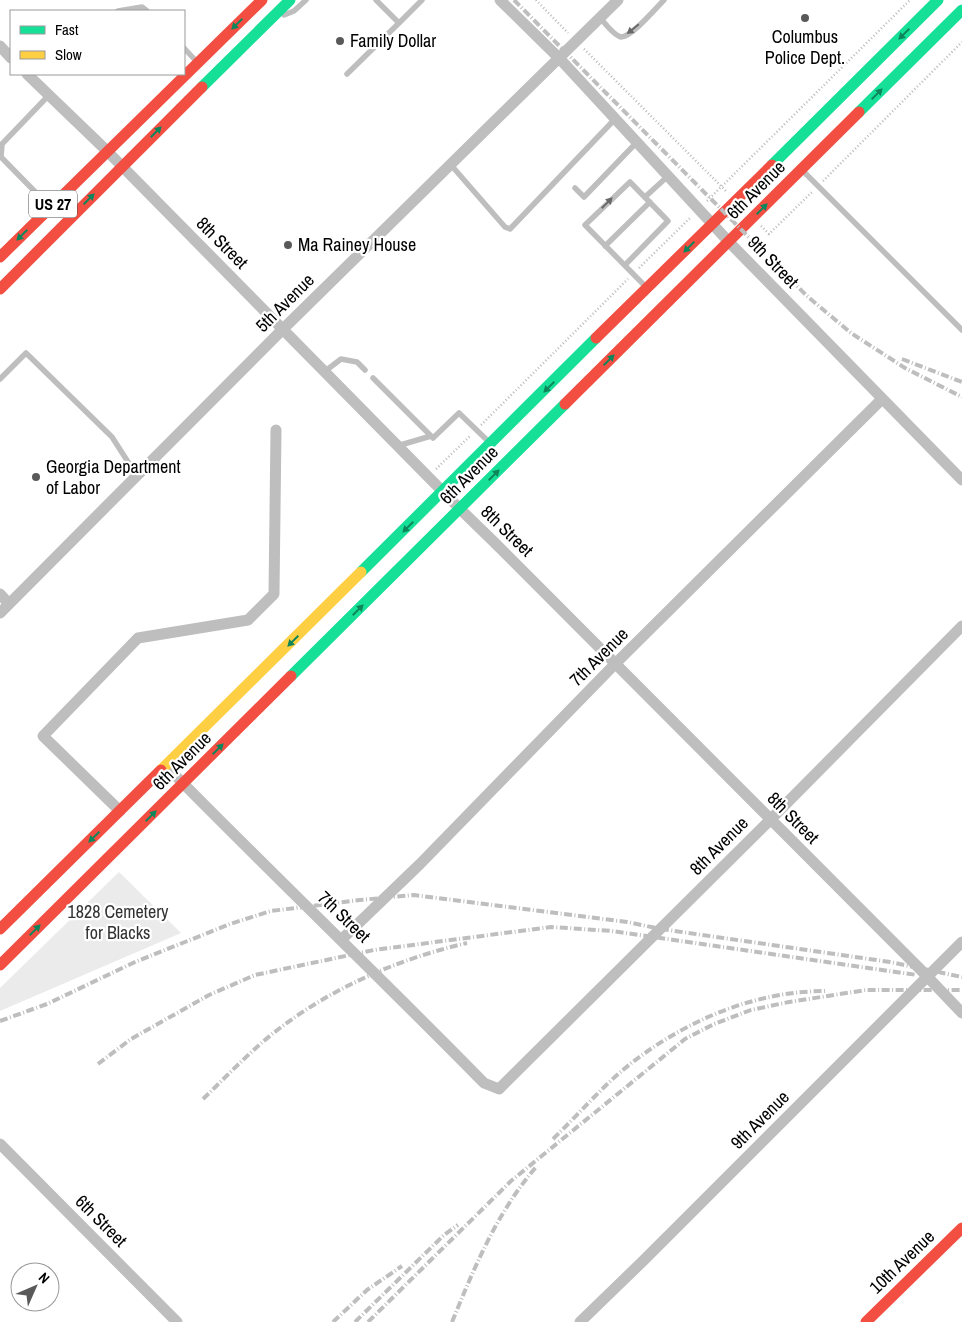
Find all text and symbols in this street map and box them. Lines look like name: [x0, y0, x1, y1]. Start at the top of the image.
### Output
legend: [10, 10, 185, 75]
marker: Columbus Police Dept.: [799, 12, 811, 24]
one-way arrow: [232, 18, 244, 30]
text: Fast: [55, 19, 79, 40]
one-way arrow: [627, 24, 640, 35]
place label: Columbus Police Dept.: [765, 24, 845, 70]
place label: Family Dollar: [350, 28, 436, 53]
one-way arrow: [898, 28, 910, 40]
marker: Family Dollar: [334, 35, 346, 47]
text: Slow: [55, 44, 82, 65]
one-way arrow: [871, 89, 883, 101]
one-way arrow: [150, 127, 162, 139]
street label: 6th Avenue: [721, 155, 791, 225]
road number: US 27: [29, 190, 77, 218]
one-way arrow: [83, 194, 95, 206]
one-way arrow: [601, 198, 613, 210]
one-way arrow: [756, 203, 768, 215]
street label: 8th Street: [191, 211, 254, 274]
one-way arrow: [16, 229, 28, 241]
street label: 9th Street: [742, 230, 805, 293]
place label: Ma Rainey House: [298, 232, 416, 257]
marker: Ma Rainey House: [282, 239, 294, 251]
one-way arrow: [683, 241, 695, 253]
street label: 5th Avenue: [250, 268, 320, 338]
one-way arrow: [603, 355, 615, 367]
one-way arrow: [543, 381, 555, 393]
street label: 6th Avenue: [434, 440, 504, 510]
place label: Georgia Department of Labor: [46, 454, 181, 500]
one-way arrow: [488, 469, 500, 481]
marker: Georgia Department of Labor: [30, 471, 42, 483]
street label: 8th Street: [476, 499, 539, 562]
one-way arrow: [402, 520, 414, 532]
one-way arrow: [352, 604, 364, 616]
street label: 7th Avenue: [564, 622, 634, 692]
one-way arrow: [287, 635, 299, 647]
street label: 6th Avenue: [147, 726, 217, 796]
one-way arrow: [212, 743, 224, 755]
street label: 8th Street: [762, 786, 825, 849]
one-way arrow: [144, 810, 156, 822]
street label: 8th Avenue: [684, 811, 754, 881]
one-way arrow: [88, 831, 100, 843]
street label: 7th Street: [313, 885, 376, 948]
park label: 1828 Cemetery for Blacks: [68, 899, 169, 945]
one-way arrow: [29, 924, 41, 936]
street label: 9th Avenue: [725, 1085, 795, 1155]
street label: 6th Street: [70, 1189, 133, 1252]
street label: 10th Avenue: [864, 1224, 940, 1299]
north arrow: [10, 1262, 60, 1312]
text: N: [35, 1269, 53, 1287]

